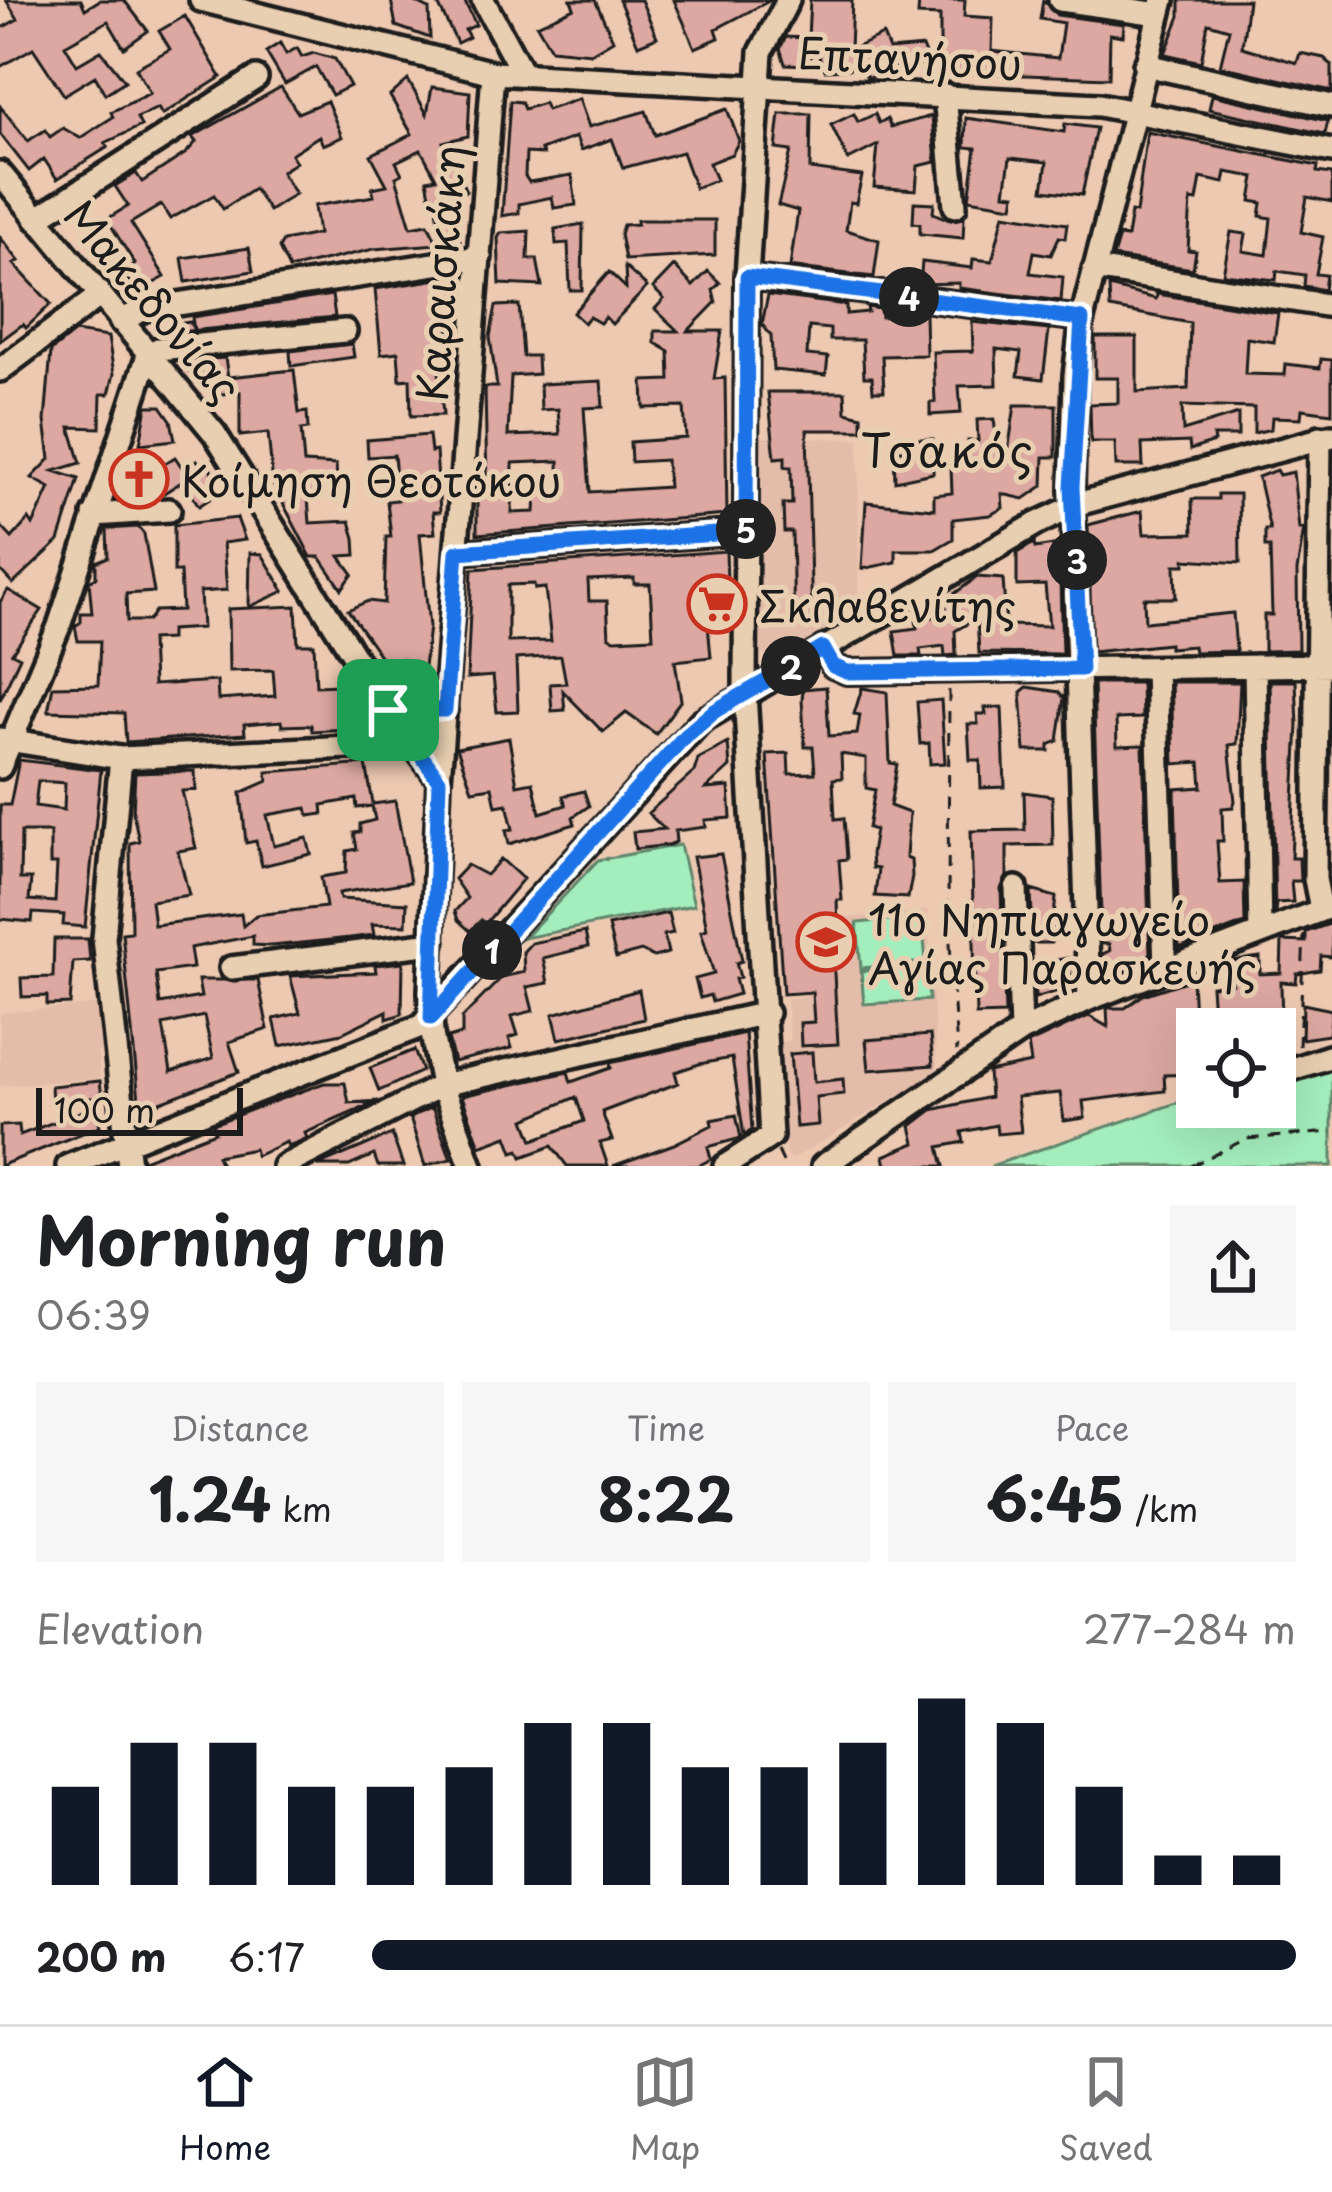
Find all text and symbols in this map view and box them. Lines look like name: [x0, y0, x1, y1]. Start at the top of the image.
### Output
street label: Επτανήσου: [796, 20, 1024, 94]
street label: Καραισκάκη: [399, 143, 479, 403]
street label: Μακεδονίας: [50, 185, 258, 415]
pin: 4: [879, 267, 939, 327]
text: 4: [898, 272, 920, 322]
district label: Τσακός: [860, 415, 1036, 483]
church icon: Κοίμηση Θεοτόκου: [108, 448, 170, 510]
place label: Κοίμηση Θεοτόκου: [181, 448, 561, 511]
pin: 5: [716, 499, 776, 559]
text: 5: [735, 504, 757, 554]
pin: 3: [1047, 530, 1107, 590]
text: 3: [1066, 535, 1088, 585]
supermarket icon: Σκλαβενίτης: [686, 573, 748, 635]
place label: Σκλαβενίτης: [759, 573, 1016, 636]
pin: 2: [761, 636, 821, 696]
text: 2: [779, 641, 803, 691]
pin: [337, 659, 439, 761]
icon: arrive: [355, 677, 421, 743]
place label: 11ο Νηπιαγωγείο Αγίας Παρασκευής: [868, 887, 1257, 998]
school or university icon: 11ο Νηπιαγωγείο Αγίας Παρασκευής: [795, 911, 857, 973]
pin: 1: [462, 920, 522, 980]
text: 1: [484, 925, 500, 975]
map controls: [1176, 1008, 1296, 1128]
button: locate: [1176, 1008, 1296, 1128]
scale bar: [36, 1082, 243, 1135]
text: 100 m: [54, 1084, 155, 1134]
text: Morning run: [36, 1189, 446, 1288]
button: share: [1170, 1205, 1296, 1331]
text: 06:39: [36, 1284, 151, 1343]
text: Distance: [171, 1402, 309, 1452]
text: Time: [627, 1402, 705, 1452]
text: Pace: [1055, 1402, 1129, 1452]
text: 1.24: [148, 1452, 271, 1542]
text: 8:22: [598, 1452, 734, 1542]
text: 6:45: [986, 1452, 1124, 1542]
text: km: [271, 1483, 332, 1533]
text: /km: [1124, 1483, 1198, 1533]
text: Elevation: [36, 1598, 204, 1657]
text: 277–284 m: [1082, 1598, 1296, 1657]
text: 200 m: [36, 1926, 166, 1985]
text: 6:17: [228, 1926, 305, 1985]
tab: Home: [179, 2049, 271, 2171]
tab: Map: [630, 2049, 700, 2171]
tab: Saved: [1059, 2049, 1153, 2171]

